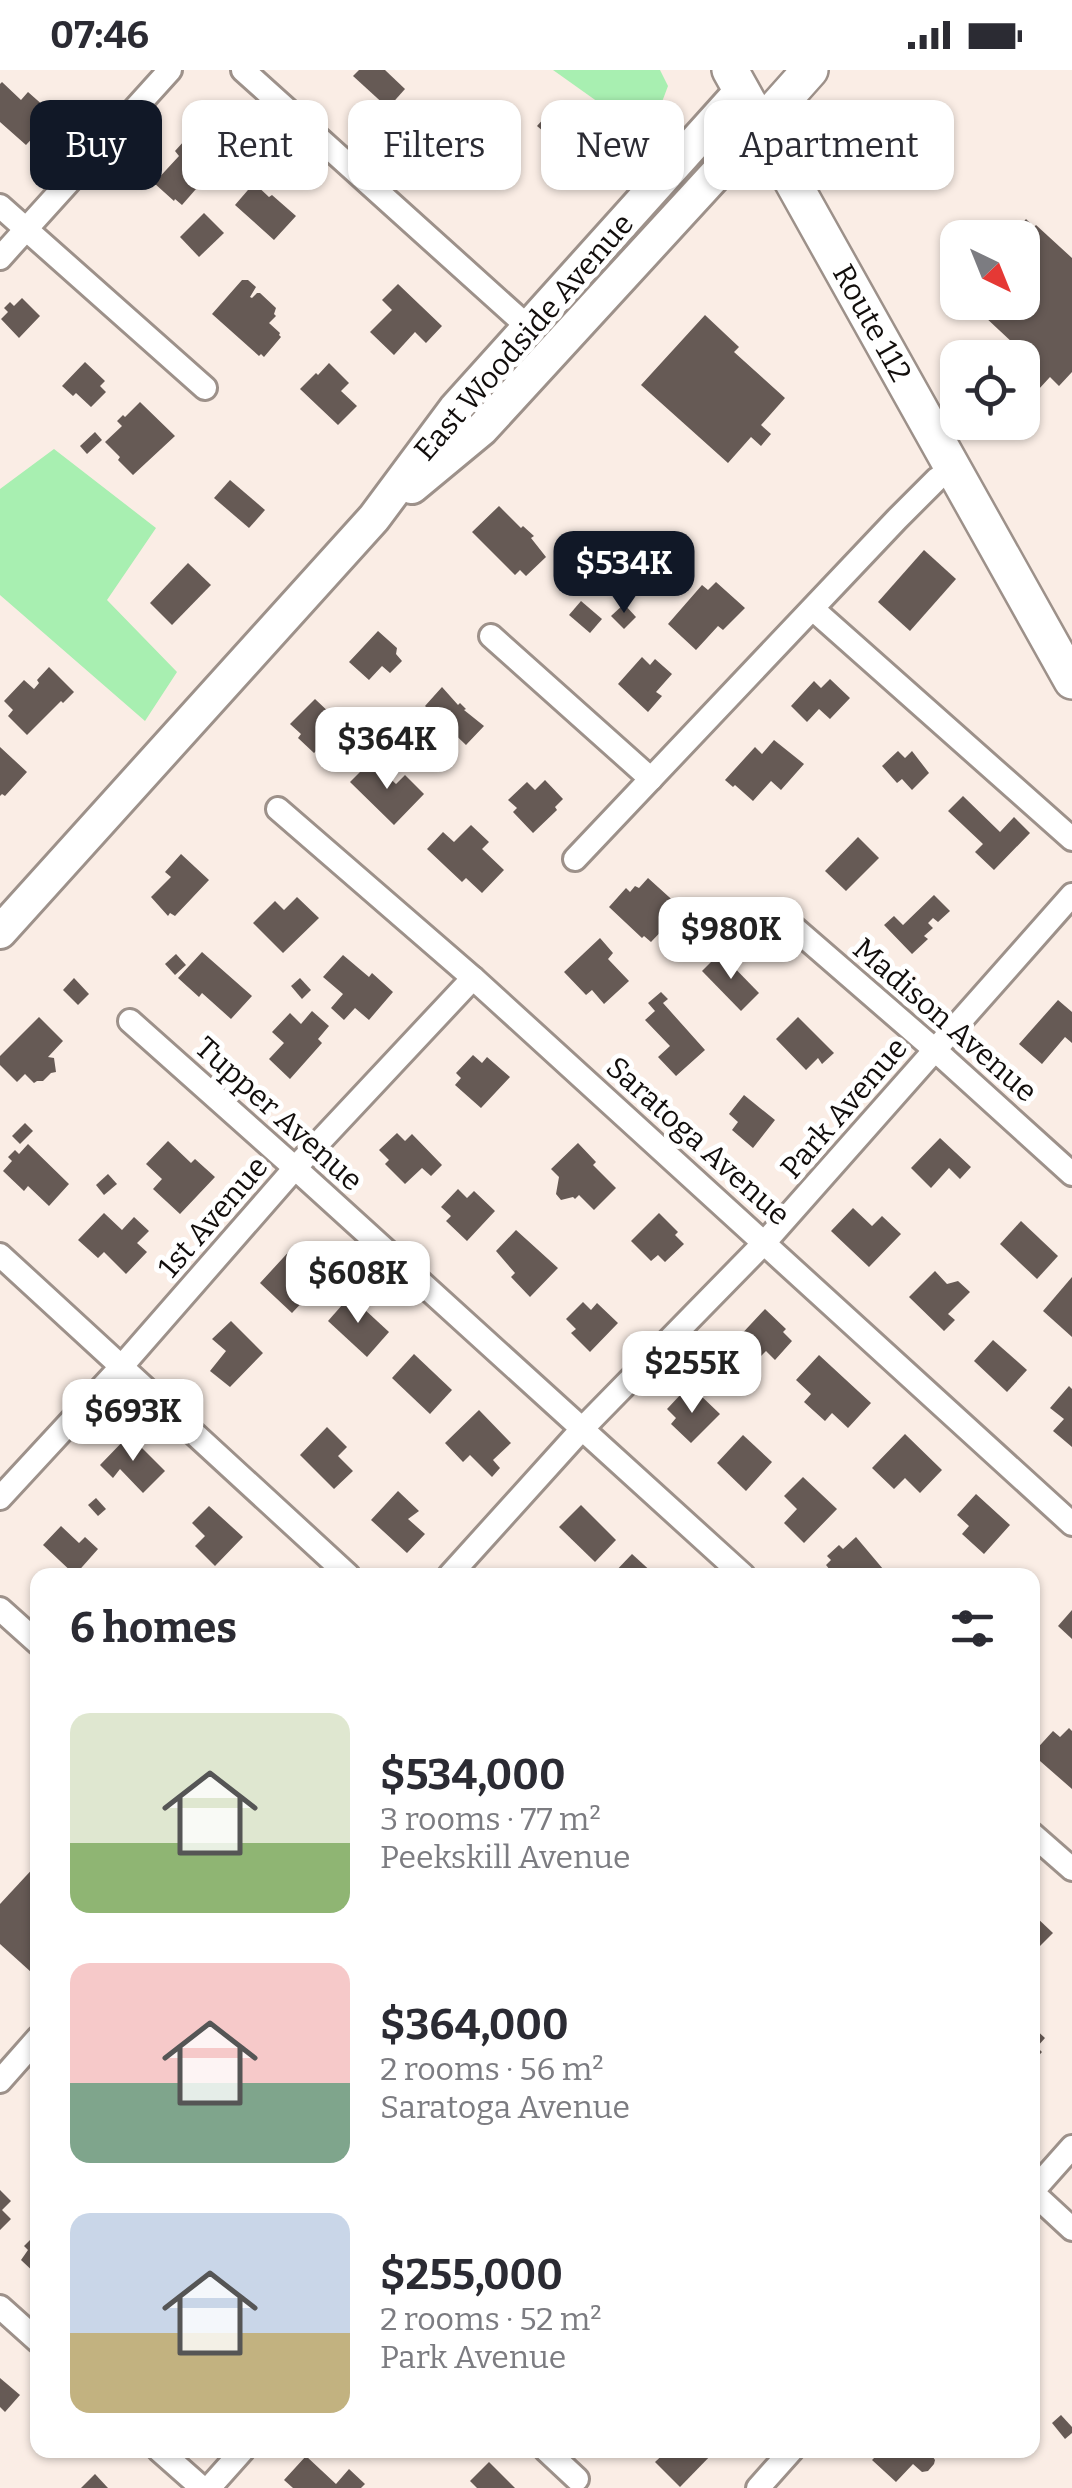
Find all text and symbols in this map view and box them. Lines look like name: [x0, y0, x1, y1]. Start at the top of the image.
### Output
text: 07:46: [50, 12, 149, 58]
chip: Buy: [30, 100, 162, 190]
chip: Rent: [182, 100, 328, 190]
chip: Filters: [348, 100, 521, 190]
chip: New: [541, 100, 684, 190]
chip: Apartment: [704, 100, 954, 190]
street label: East Woodside Avenue: [407, 206, 641, 468]
north arrow: [940, 220, 1040, 320]
map controls: [940, 220, 1040, 440]
street label: Route 112: [825, 258, 919, 388]
button: locate: [940, 340, 1040, 440]
pin: $534K: [554, 531, 694, 616]
text: $534K: [576, 544, 672, 582]
pin: $364K: [317, 707, 457, 792]
text: $364K: [337, 720, 437, 758]
pin: $980K: [661, 897, 801, 982]
text: $980K: [681, 910, 781, 948]
street label: Madison Avenue: [846, 931, 1044, 1109]
street label: Tupper Avenue: [188, 1030, 370, 1198]
street label: Park Avenue: [773, 1030, 915, 1186]
street label: Saratoga Avenue: [599, 1049, 797, 1233]
street label: 1st Avenue: [151, 1149, 275, 1285]
pin: $608K: [288, 1241, 428, 1326]
text: $608K: [308, 1254, 408, 1292]
pin: $255K: [622, 1331, 762, 1416]
text: $255K: [644, 1344, 740, 1382]
pin: $693K: [63, 1379, 203, 1464]
text: $693K: [84, 1392, 182, 1430]
icon: filters: [945, 1601, 1000, 1656]
text: 6 homes: [70, 1603, 237, 1653]
text: $534,000: [380, 1750, 566, 1800]
icon: home: [150, 1753, 270, 1873]
text: 3 rooms · 77 m²: [380, 1800, 601, 1838]
text: Peekskill Avenue: [380, 1838, 631, 1876]
text: $364,000: [380, 2000, 569, 2050]
icon: home: [150, 2003, 270, 2123]
text: 2 rooms · 56 m²: [380, 2050, 604, 2088]
text: Saratoga Avenue: [380, 2088, 630, 2126]
text: $255,000: [380, 2250, 563, 2300]
icon: home: [150, 2253, 270, 2373]
text: 2 rooms · 52 m²: [380, 2300, 602, 2338]
text: Park Avenue: [380, 2338, 566, 2376]

